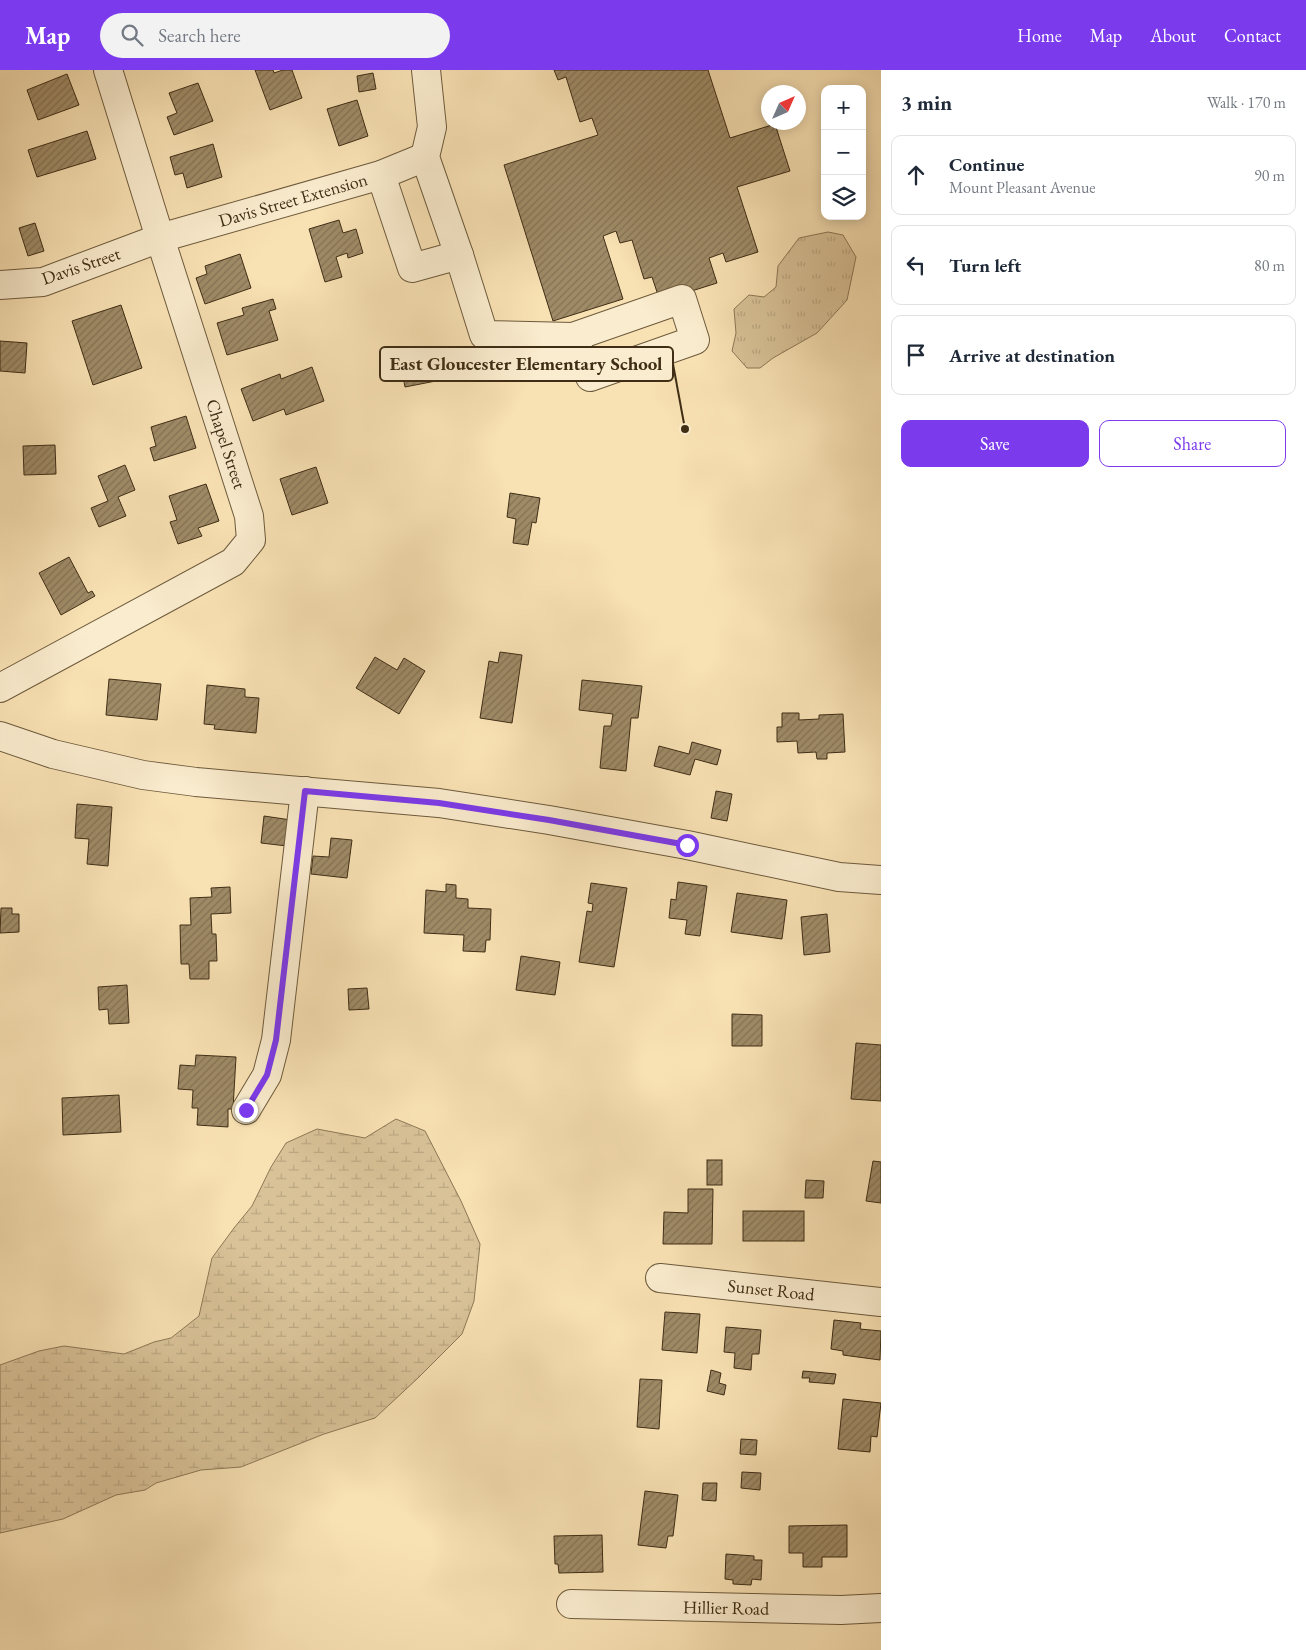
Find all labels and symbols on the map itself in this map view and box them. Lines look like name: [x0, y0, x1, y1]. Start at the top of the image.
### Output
north arrow: [761, 85, 806, 130]
street label: Davis Street Extension: [216, 167, 371, 232]
street label: Davis Street: [38, 241, 124, 290]
callout: East Gloucester Elementary School: [380, 347, 673, 381]
text: East Gloucester Elementary School: [389, 351, 663, 376]
street label: Chapel Street: [201, 396, 252, 492]
route start: [676, 834, 699, 857]
route end: [235, 1099, 258, 1122]
street label: Sunset Road: [727, 1274, 816, 1306]
street label: Hillier Road: [683, 1595, 770, 1620]

